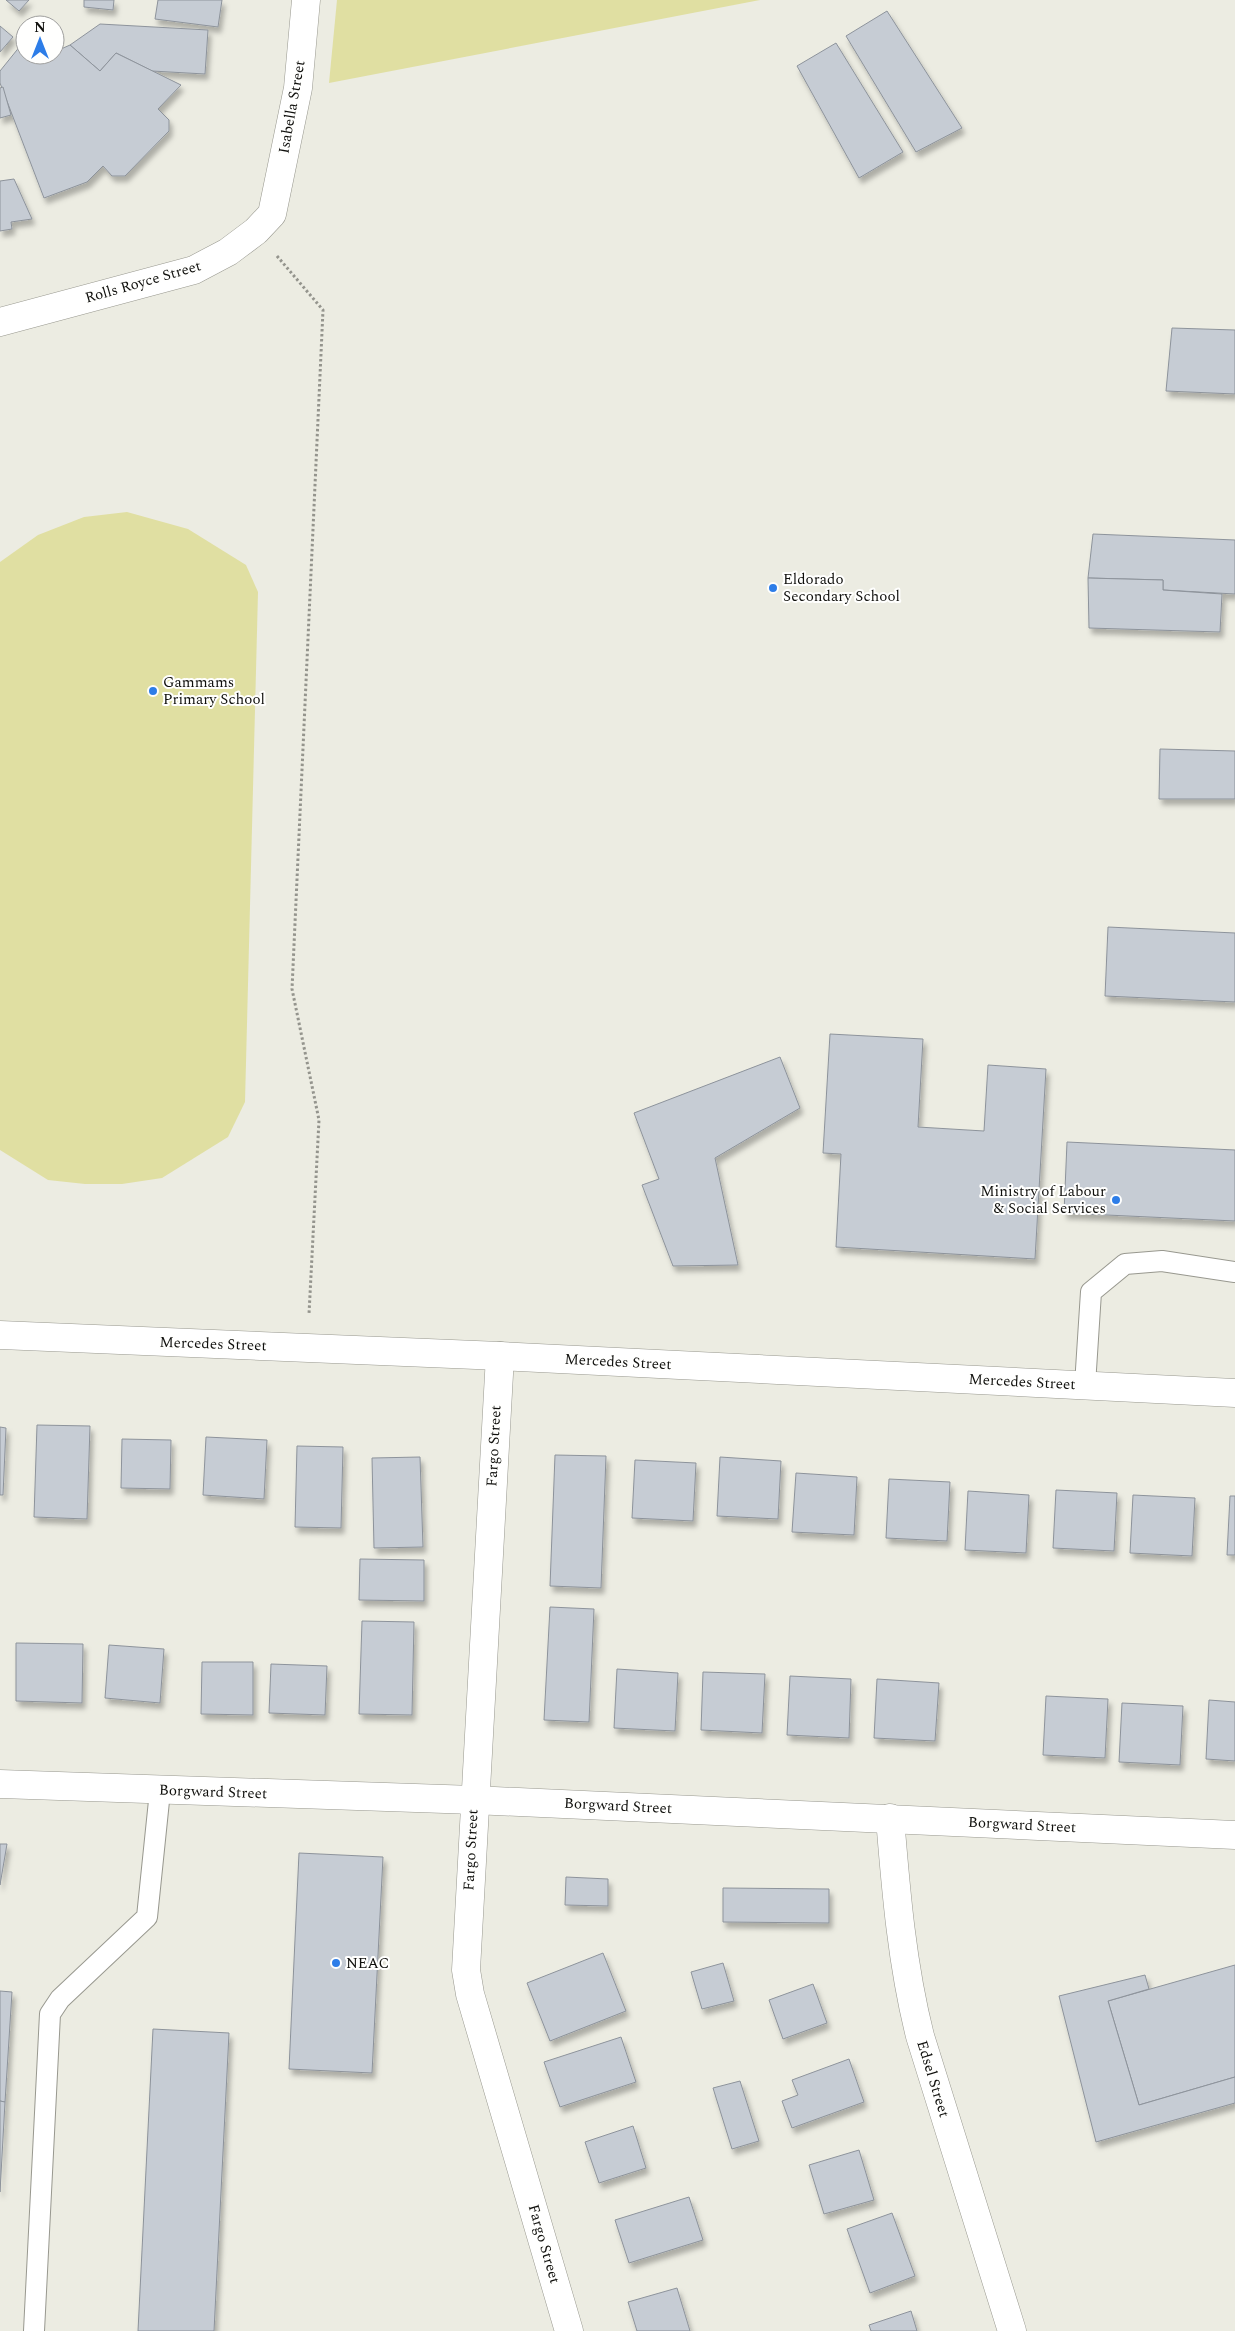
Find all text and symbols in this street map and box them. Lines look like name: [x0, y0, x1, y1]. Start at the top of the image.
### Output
north arrow: [15, 15, 65, 65]
text: N: [34, 17, 46, 38]
street label: Isabella Street: [272, 58, 312, 156]
street label: Rolls Royce Street: [82, 254, 204, 310]
place label: Eldorado Secondary School: [783, 568, 900, 608]
marker: Eldorado Secondary School: [767, 582, 779, 594]
place label: Gammams Primary School: [163, 671, 265, 711]
marker: Gammams Primary School: [147, 685, 159, 697]
place label: Ministry of Labour & Social Services: [980, 1180, 1106, 1220]
marker: Ministry of Labour & Social Services: [1110, 1194, 1122, 1206]
street label: Mercedes Street: [159, 1331, 267, 1357]
street label: Mercedes Street: [564, 1348, 672, 1376]
street label: Mercedes Street: [968, 1368, 1076, 1396]
street label: Fargo Street: [480, 1405, 508, 1487]
street label: Borgward Street: [158, 1779, 268, 1805]
street label: Borgward Street: [563, 1792, 673, 1820]
street label: Fargo Street: [457, 1809, 485, 1891]
street label: Borgward Street: [967, 1811, 1077, 1839]
place label: NEAC: [346, 1952, 389, 1975]
marker: NEAC: [330, 1957, 342, 1969]
street label: Edsel Street: [910, 2038, 956, 2120]
street label: Fargo Street: [522, 2202, 566, 2286]

